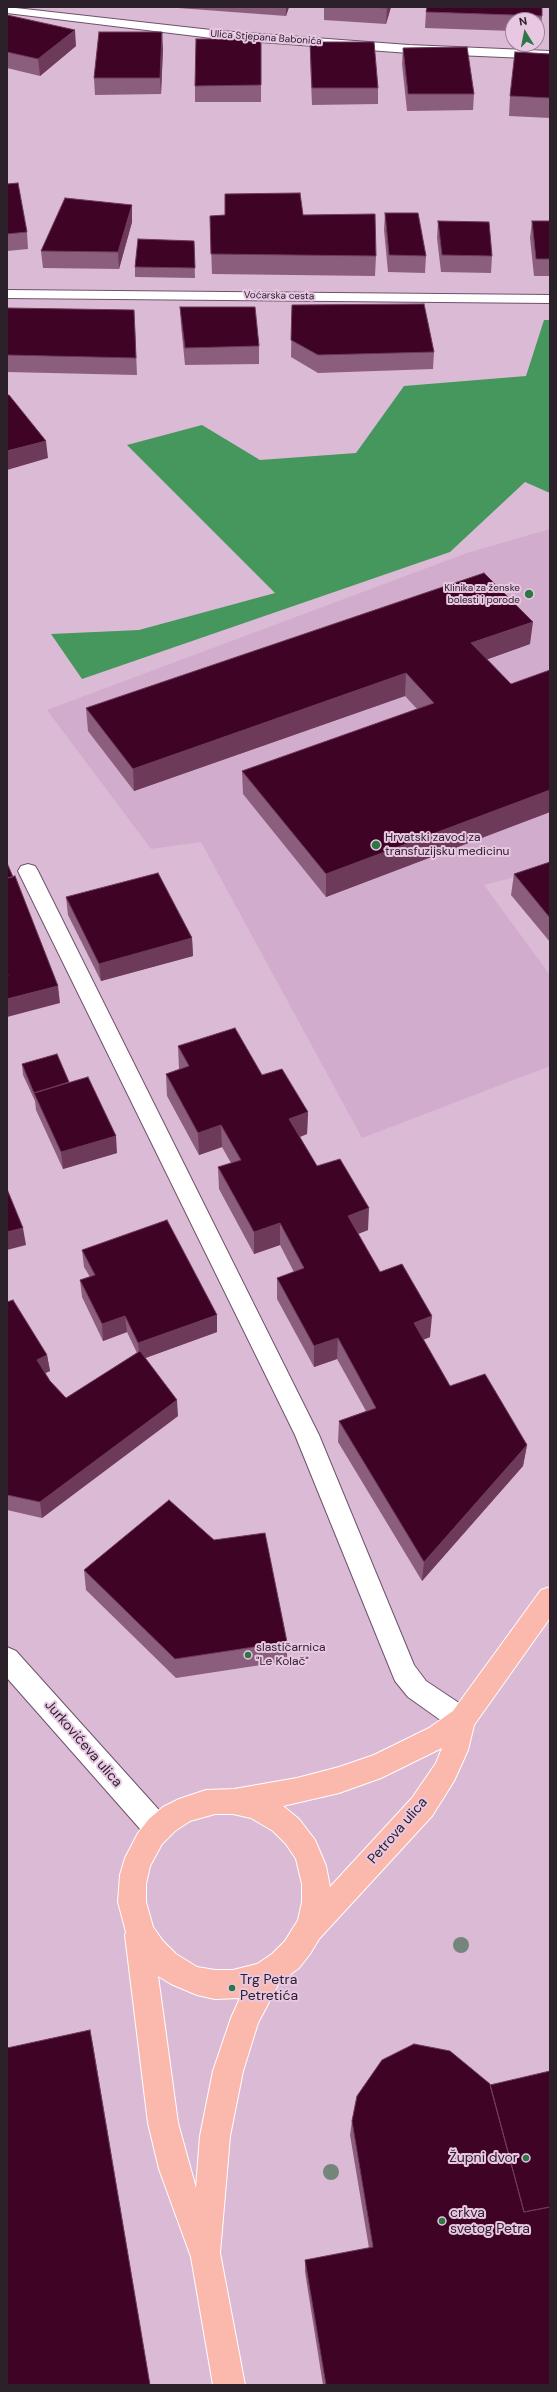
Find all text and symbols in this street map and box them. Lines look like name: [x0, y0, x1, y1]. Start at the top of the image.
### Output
north arrow: [505, 12, 545, 52]
text: N: [518, 14, 528, 29]
street label: Ulica Stjepana Babonića: [210, 28, 322, 48]
street label: Voćarska cesta: [244, 289, 314, 303]
place label: Klinika za ženske bolesti i porode: [444, 582, 520, 606]
marker: Klinika za ženske bolesti i porode: [523, 588, 535, 600]
place label: Hrvatski zavod za transfuzijsku medicinu: [385, 831, 509, 859]
marker: Hrvatski zavod za transfuzijsku medicinu: [370, 839, 382, 851]
place label: slastičarnica "Le Kolač": [256, 1641, 326, 1669]
marker: slastičarnica "Le Kolač": [243, 1650, 253, 1660]
street label: Jurkovićeva ulica: [41, 1697, 125, 1791]
street label: Petrova ulica: [365, 1794, 431, 1868]
place label: Trg Petra Petretića: [240, 1972, 298, 2004]
marker: Trg Petra Petretića: [227, 1983, 237, 1993]
place label: Župni dvor: [449, 2150, 518, 2166]
marker: Župni dvor: [521, 2153, 531, 2163]
place label: crkva svetog Petra: [450, 2205, 530, 2238]
marker: crkva svetog Petra: [437, 2216, 447, 2226]

